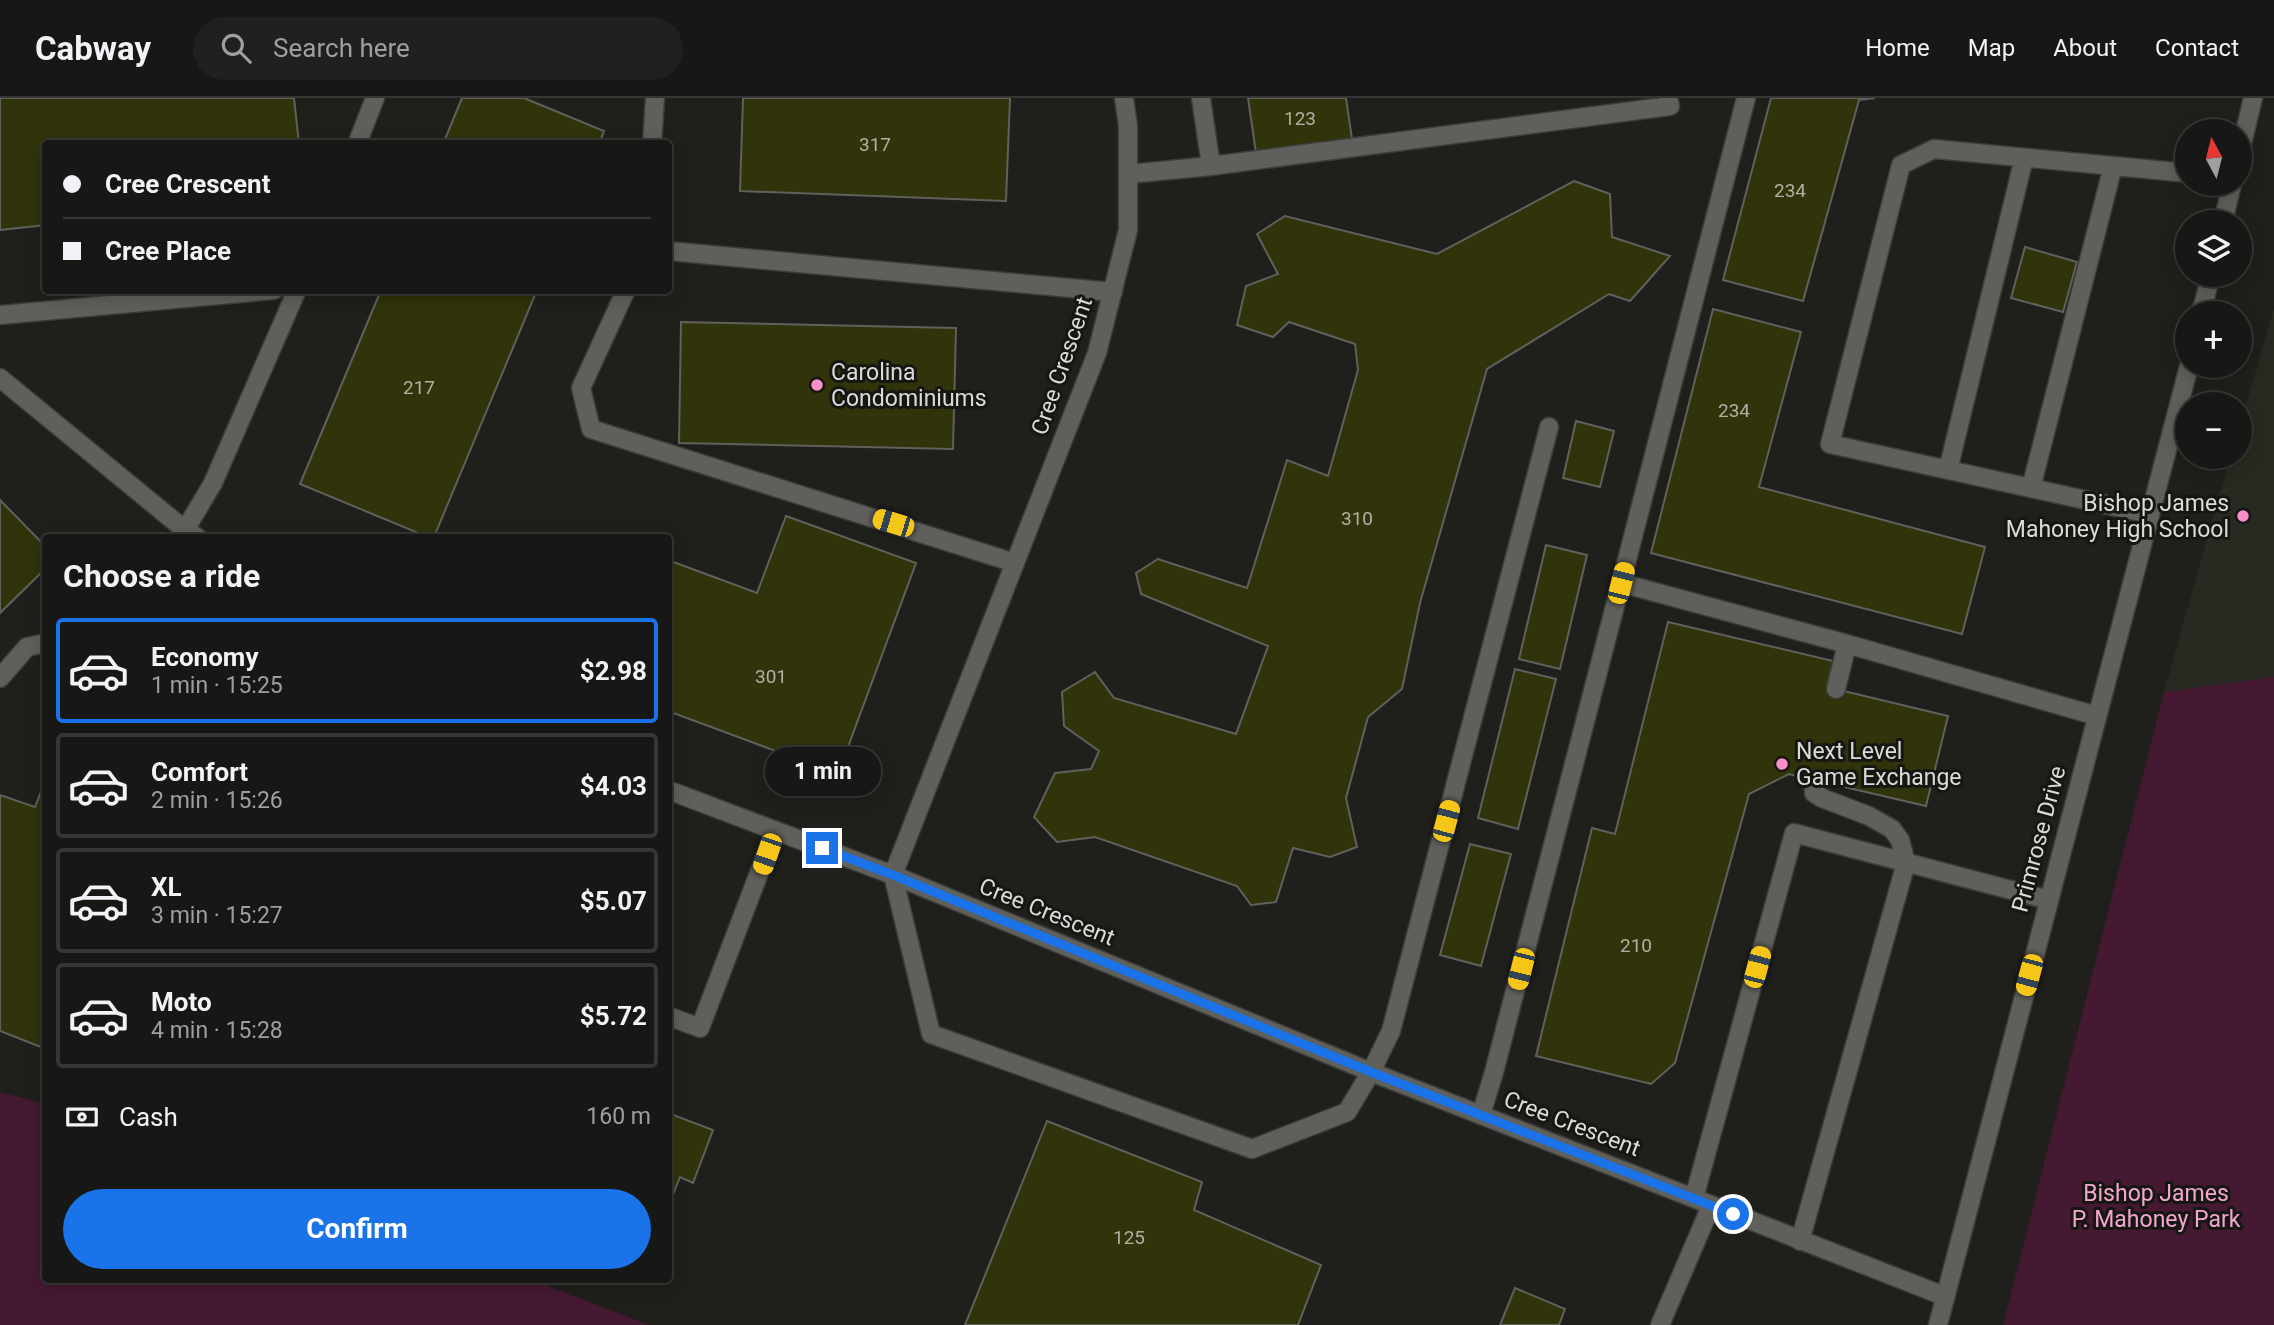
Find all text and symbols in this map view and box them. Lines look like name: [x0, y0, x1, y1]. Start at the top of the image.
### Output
search box: [193, 17, 683, 80]
text: Cabway: [35, 29, 151, 68]
icon: search: [217, 29, 255, 67]
text: Search here: [273, 33, 410, 63]
text: Home: [1865, 34, 1930, 62]
text: Map: [1968, 34, 2015, 62]
text: About: [2053, 34, 2117, 62]
text: Contact: [2155, 34, 2239, 62]
house number: 123: [1284, 107, 1316, 130]
north arrow: [2175, 119, 2252, 196]
map controls: [2175, 119, 2252, 469]
house number: 317: [859, 133, 891, 156]
text: Cree Crescent: [105, 169, 270, 199]
house number: 234: [1774, 179, 1806, 202]
button: layers: [2175, 210, 2252, 287]
text: Cree Place: [105, 236, 231, 266]
street label: Cree Crescent: [1026, 294, 1098, 438]
button: +: [2175, 301, 2252, 378]
place label: Carolina Condominiums: [831, 359, 987, 412]
house number: 217: [403, 376, 435, 399]
marker: Carolina Condominiums: [809, 377, 825, 393]
button: −: [2175, 392, 2252, 469]
house number: 234: [1718, 399, 1750, 422]
place label: Bishop James Mahoney High School: [2006, 490, 2229, 543]
car: [870, 507, 917, 539]
house number: 310: [1341, 507, 1373, 530]
marker: Bishop James Mahoney High School: [2235, 508, 2251, 524]
text: Choose a ride: [63, 557, 260, 595]
car: [1606, 560, 1637, 606]
icon: car: [67, 639, 130, 702]
text: Economy: [151, 642, 258, 672]
text: $2.98: [580, 656, 647, 686]
house number: 301: [755, 665, 787, 688]
text: 1 min · 15:25: [151, 672, 283, 699]
place label: Next Level Game Exchange: [1796, 738, 1962, 791]
callout: 1 min: [764, 746, 880, 796]
icon: car: [67, 754, 130, 817]
marker: Next Level Game Exchange: [1774, 756, 1790, 772]
text: Comfort: [151, 757, 248, 787]
text: 1 min: [794, 758, 852, 785]
street label: Primrose Drive: [2007, 763, 2071, 915]
text: $4.03: [580, 771, 647, 801]
text: 2 min · 15:26: [151, 787, 283, 814]
car: [1431, 798, 1462, 844]
car: [751, 831, 784, 877]
route end: [806, 832, 838, 864]
icon: car: [67, 869, 130, 932]
text: XL: [151, 872, 182, 902]
street label: Cree Crescent: [975, 873, 1119, 951]
text: $5.07: [580, 886, 647, 916]
text: 3 min · 15:27: [151, 902, 283, 929]
house number: 210: [1620, 934, 1652, 957]
car: [1742, 944, 1773, 990]
car: [1506, 946, 1537, 992]
car: [2014, 952, 2045, 998]
icon: car: [67, 984, 130, 1047]
text: Moto: [151, 987, 212, 1017]
text: $5.72: [580, 1001, 647, 1031]
text: 4 min · 15:28: [151, 1017, 283, 1044]
street label: Cree Crescent: [1500, 1086, 1644, 1162]
icon: cash: [63, 1098, 101, 1136]
text: Cash: [119, 1102, 178, 1132]
text: 160 m: [586, 1103, 651, 1130]
park label: Bishop James P. Mahoney Park: [2072, 1180, 2241, 1233]
button: Confirm: [63, 1189, 651, 1269]
route start: [1717, 1198, 1749, 1230]
house number: 125: [1113, 1226, 1145, 1249]

